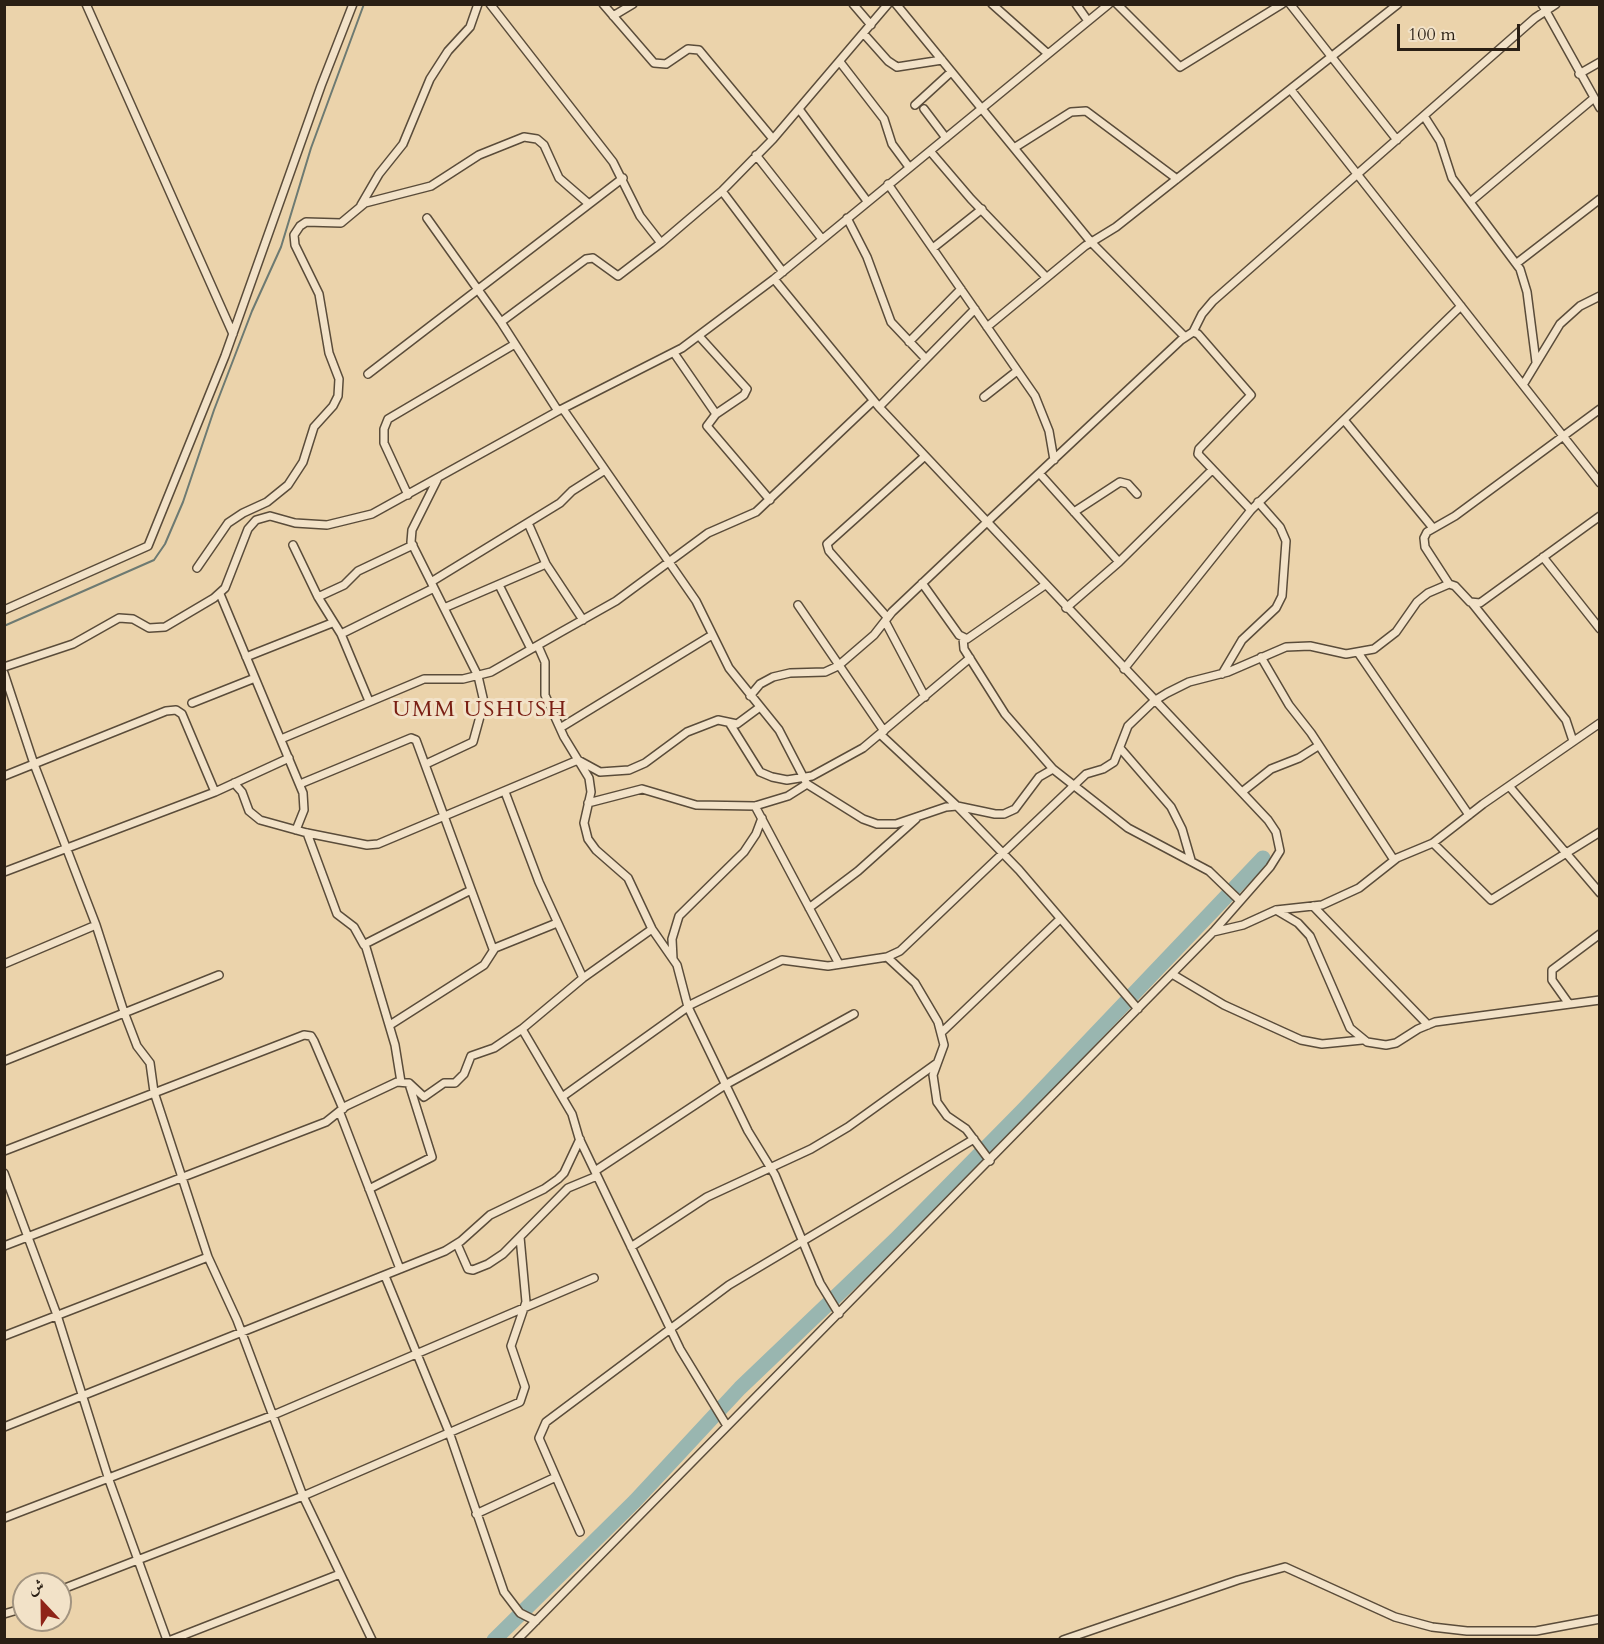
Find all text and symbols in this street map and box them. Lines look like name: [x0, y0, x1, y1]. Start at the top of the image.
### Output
scale bar: [1400, 12, 1523, 50]
text: 100 m: [1408, 22, 1456, 47]
district label: UMM USHUSH: [392, 698, 568, 724]
north arrow: [12, 1572, 72, 1632]
text: ش: [25, 1574, 47, 1600]

